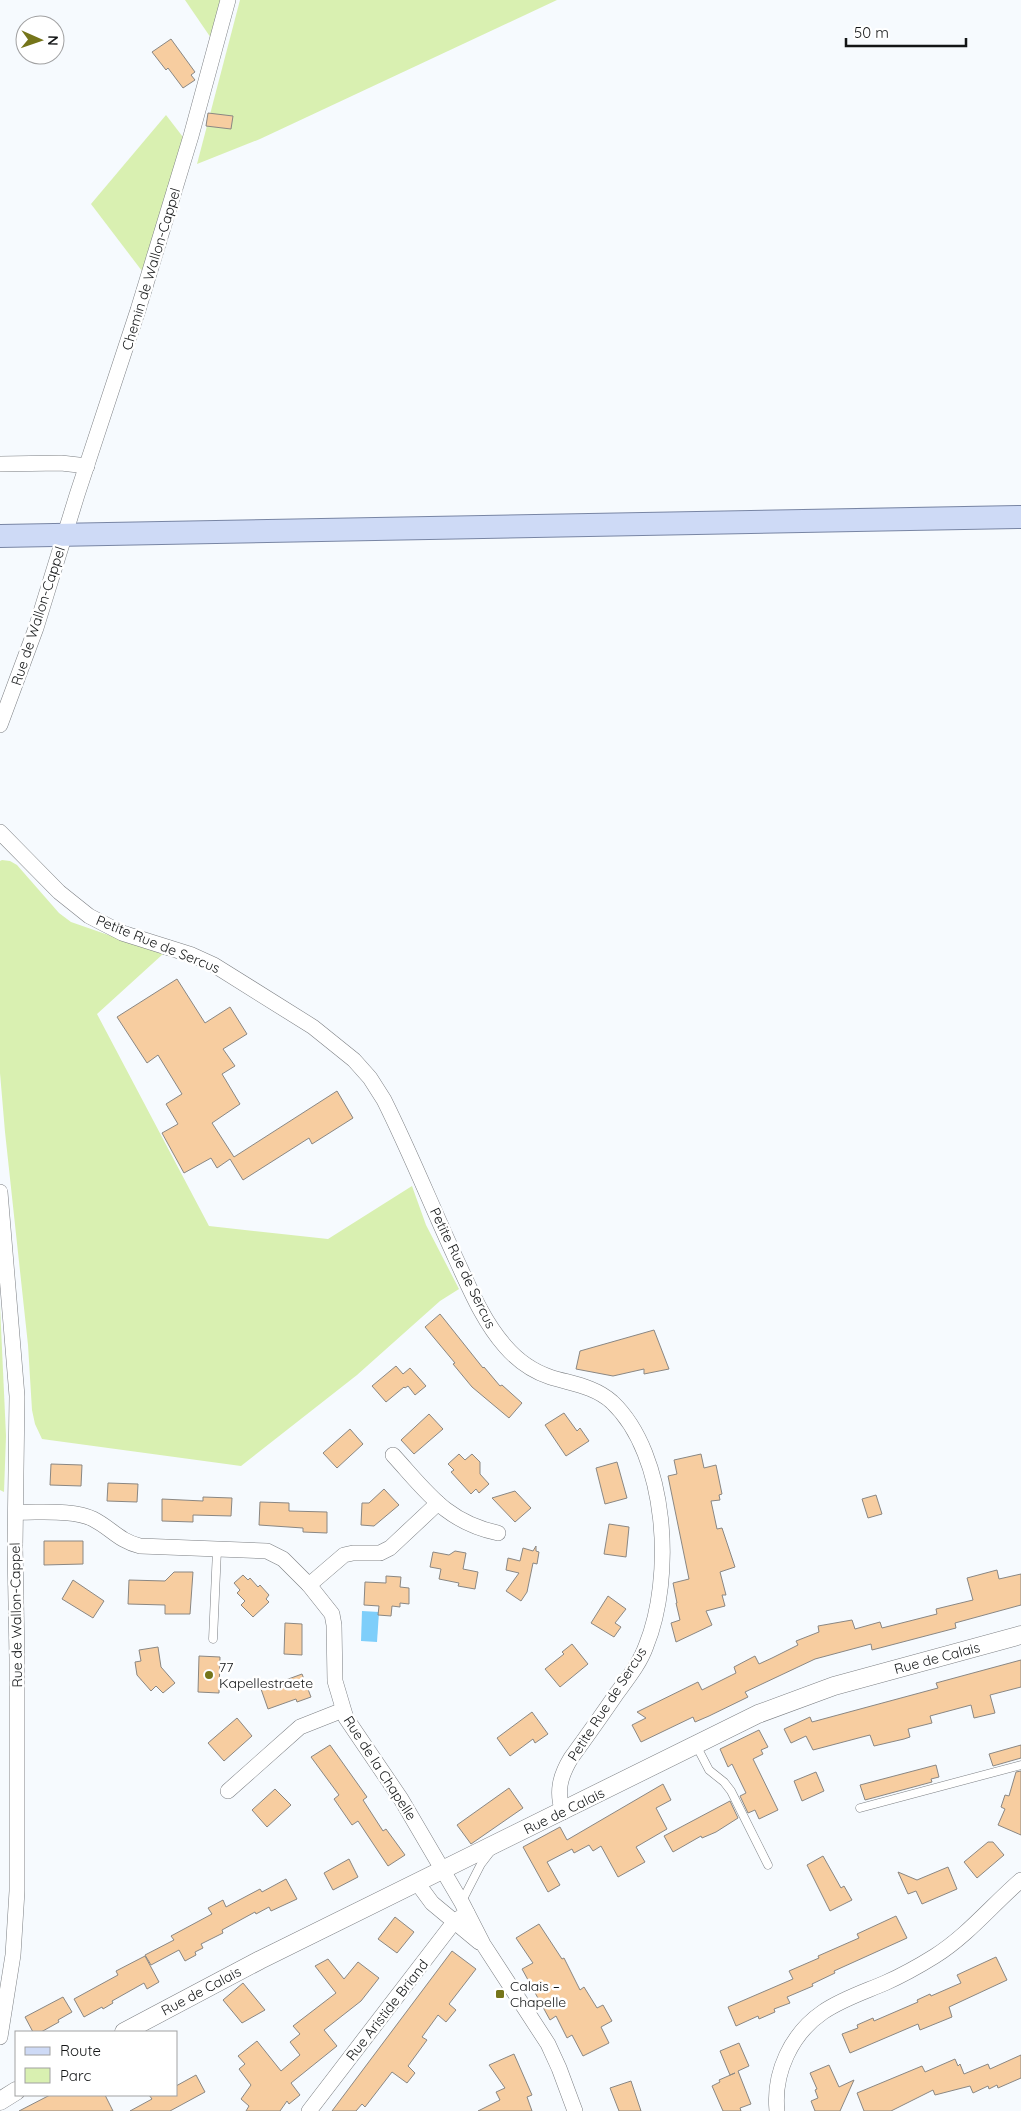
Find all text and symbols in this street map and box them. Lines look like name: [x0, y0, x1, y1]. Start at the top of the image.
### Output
north arrow: [15, 15, 65, 65]
scale bar: [846, 15, 966, 47]
text: 50 m: [854, 23, 889, 42]
text: N: [44, 35, 62, 46]
street label: Chemin de Wallon-Cappel: [118, 186, 184, 352]
street label: Rue de Wallon-Cappel: [7, 544, 69, 688]
street label: Petite Rue de Sercus: [93, 911, 223, 977]
street label: Petite Rue de Sercus: [426, 1205, 500, 1331]
street label: Rue de Wallon-Cappel: [6, 1542, 26, 1688]
street label: Rue de Calais: [892, 1638, 982, 1678]
street label: Petite Rue de Sercus: [563, 1644, 651, 1764]
place label: 77 Kapellestraete: [219, 1658, 313, 1692]
marker: 77 Kapellestraete: [203, 1669, 215, 1681]
street label: Rue de la Chapelle: [340, 1712, 421, 1824]
street label: Rue de Calais: [520, 1784, 608, 1838]
street label: Rue Aristide Briand: [342, 1956, 432, 2064]
street label: Rue de Calais: [158, 1962, 244, 2020]
place label: Calais – Chapelle: [510, 1977, 566, 2011]
marker: Calais – Chapelle: [494, 1988, 506, 2000]
legend: [15, 2031, 178, 2096]
text: Route: [60, 2041, 101, 2060]
text: Parc: [60, 2066, 91, 2085]

